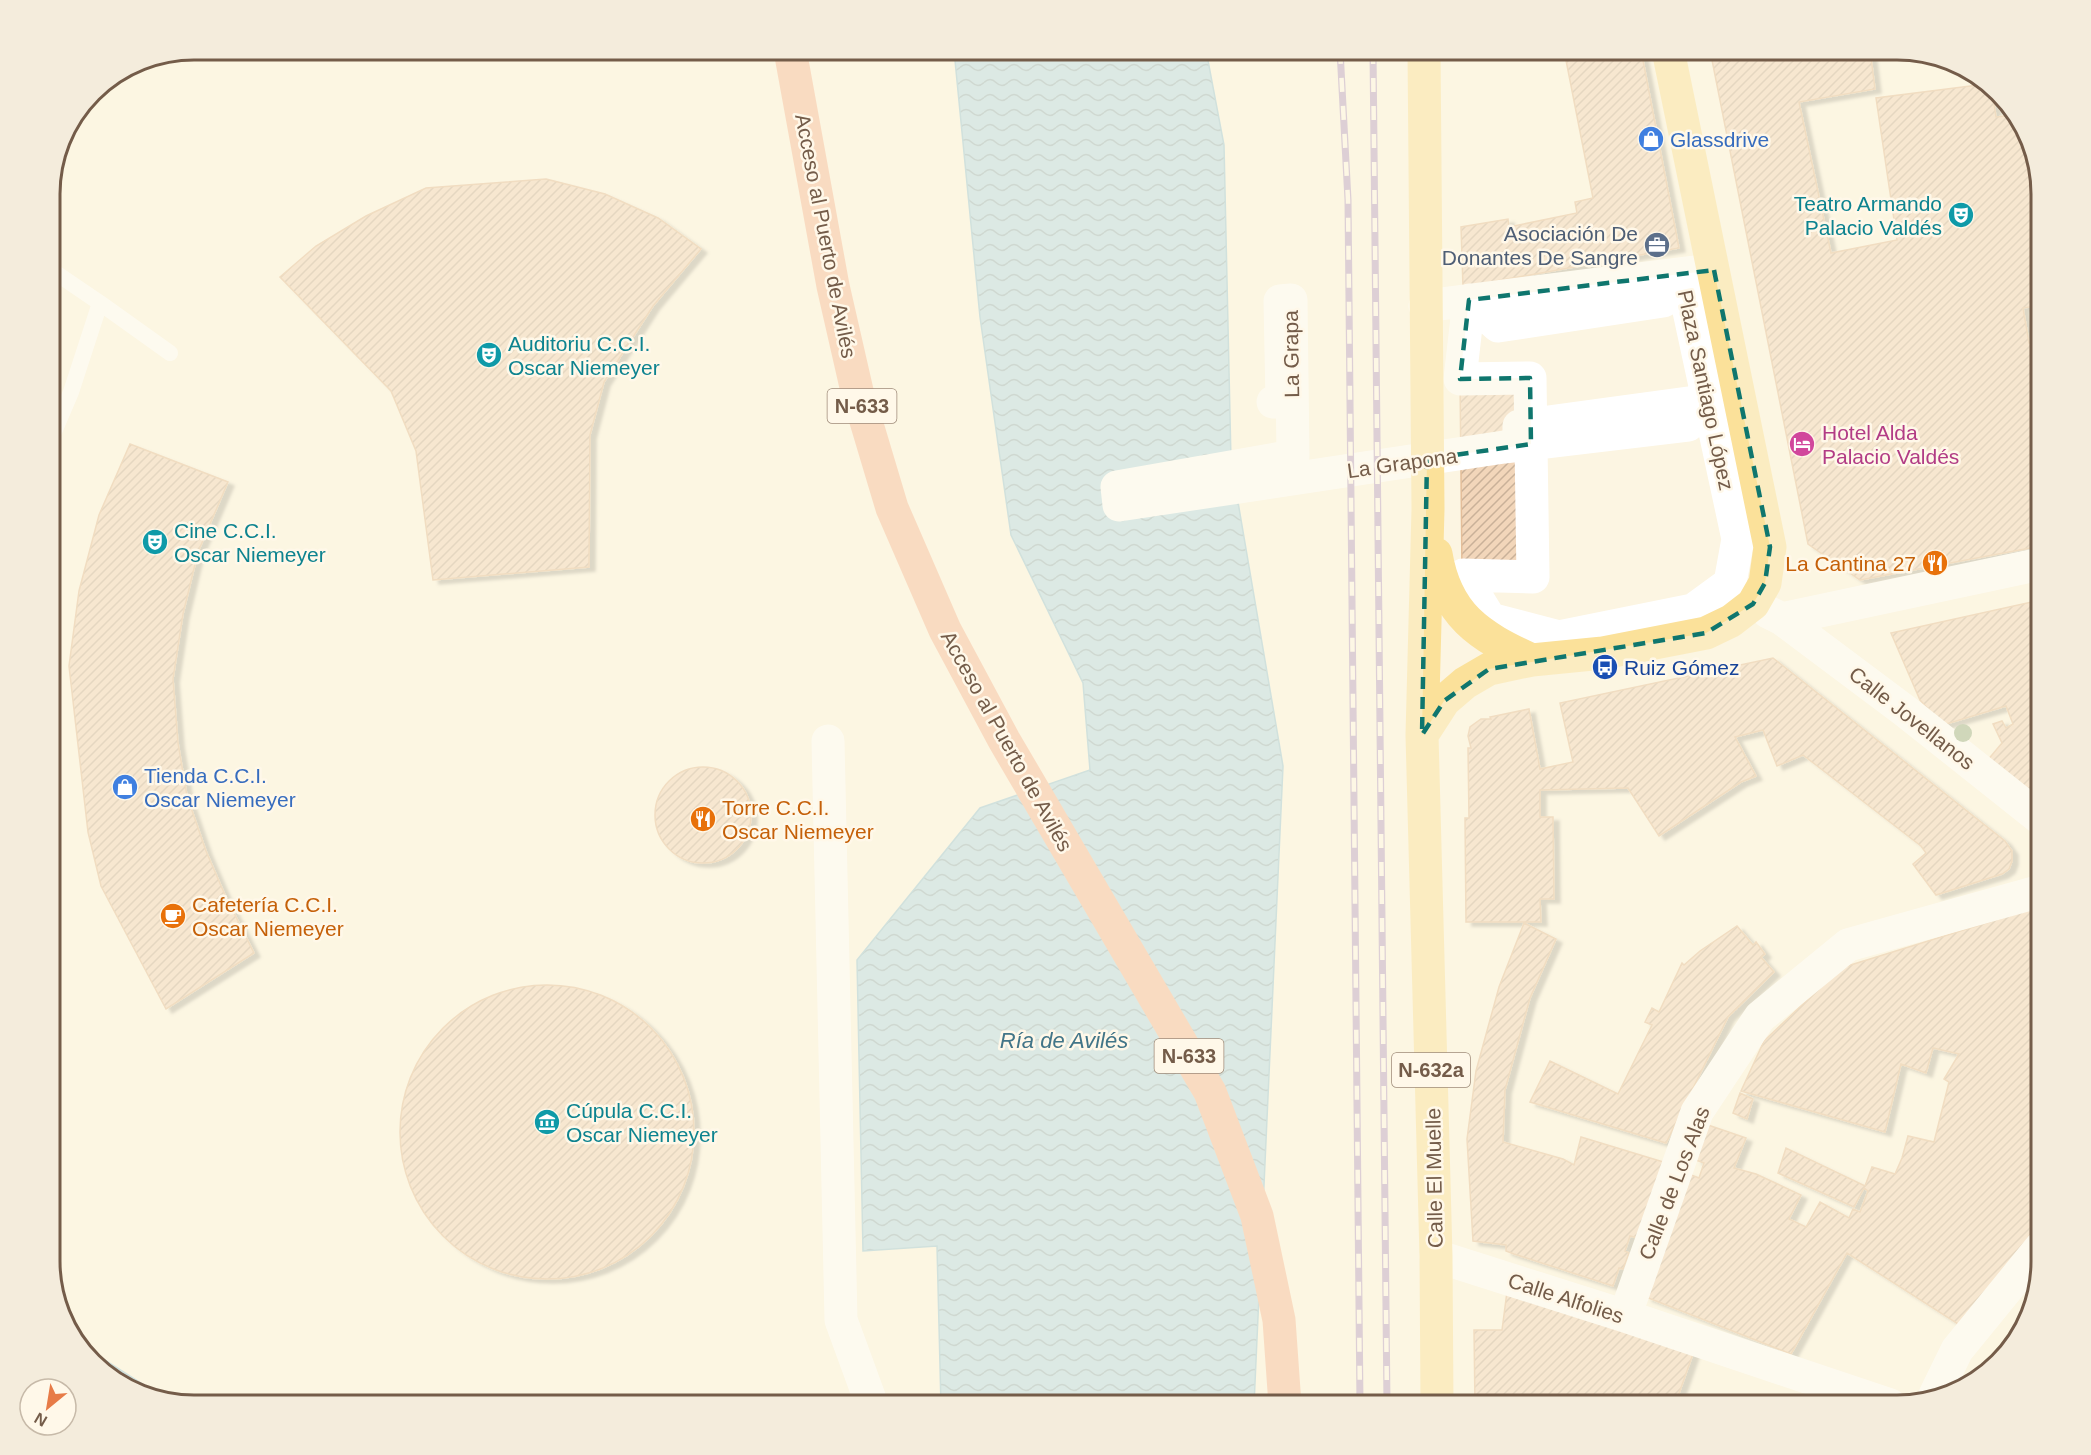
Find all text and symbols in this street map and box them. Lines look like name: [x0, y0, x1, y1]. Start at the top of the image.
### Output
street label: Acceso al Puerto de Avilés: [791, 112, 861, 360]
shop icon: Glassdrive: [1636, 124, 1666, 154]
place label: Glassdrive: [1670, 128, 1769, 151]
place label: Teatro Armando Palacio Valdés: [1794, 192, 1942, 239]
theatre icon: Teatro Armando Palacio Valdés: [1946, 200, 1976, 230]
place label: Asociación De Donantes De Sangre: [1442, 222, 1638, 269]
office icon: Asociación De Donantes De Sangre: [1642, 230, 1672, 260]
street label: Plaza Santiago López: [1674, 288, 1738, 492]
street label: La Grapa: [1279, 310, 1303, 398]
place label: Auditoriu C.C.I. Oscar Niemeyer: [508, 332, 660, 379]
theatre icon: Auditoriu C.C.I. Oscar Niemeyer: [474, 340, 504, 370]
road number: N-633: [828, 389, 896, 423]
place label: Hotel Alda Palacio Valdés: [1822, 421, 1959, 468]
hotel icon: Hotel Alda Palacio Valdés: [1787, 429, 1817, 459]
street label: La Grapona: [1345, 444, 1459, 482]
place label: Cine C.C.I. Oscar Niemeyer: [174, 519, 326, 566]
theatre icon: Cine C.C.I. Oscar Niemeyer: [140, 527, 170, 557]
restaurant icon: La Cantina 27: [1920, 548, 1950, 578]
place label: La Cantina 27: [1785, 552, 1916, 575]
street label: Acceso al Puerto de Avilés: [937, 627, 1077, 855]
bus stop icon: Ruiz Gómez: [1590, 652, 1620, 682]
place label: Ruiz Gómez: [1624, 656, 1740, 679]
street label: Calle Jovellanos: [1845, 662, 1979, 774]
place label: Tienda C.C.I. Oscar Niemeyer: [144, 764, 296, 811]
shop icon: Tienda C.C.I. Oscar Niemeyer: [110, 772, 140, 802]
place label: Torre C.C.I. Oscar Niemeyer: [722, 796, 874, 843]
restaurant icon: Torre C.C.I. Oscar Niemeyer: [688, 804, 718, 834]
place label: Cafetería C.C.I. Oscar Niemeyer: [192, 893, 344, 940]
cafe icon: Cafetería C.C.I. Oscar Niemeyer: [158, 901, 188, 931]
water label: Ría de Avilés: [1000, 1028, 1128, 1053]
road number: N-633: [1154, 1039, 1224, 1073]
road number: N-632a: [1392, 1053, 1470, 1087]
place label: Cúpula C.C.I. Oscar Niemeyer: [566, 1099, 718, 1146]
street label: Calle de Los Alas: [1634, 1103, 1714, 1263]
museum icon: Cúpula C.C.I. Oscar Niemeyer: [532, 1107, 562, 1137]
street label: Calle El Muelle: [1421, 1108, 1447, 1248]
street label: Calle Alfolies: [1505, 1268, 1627, 1328]
north arrow: [18, 1377, 78, 1437]
text: N: [31, 1409, 50, 1430]

